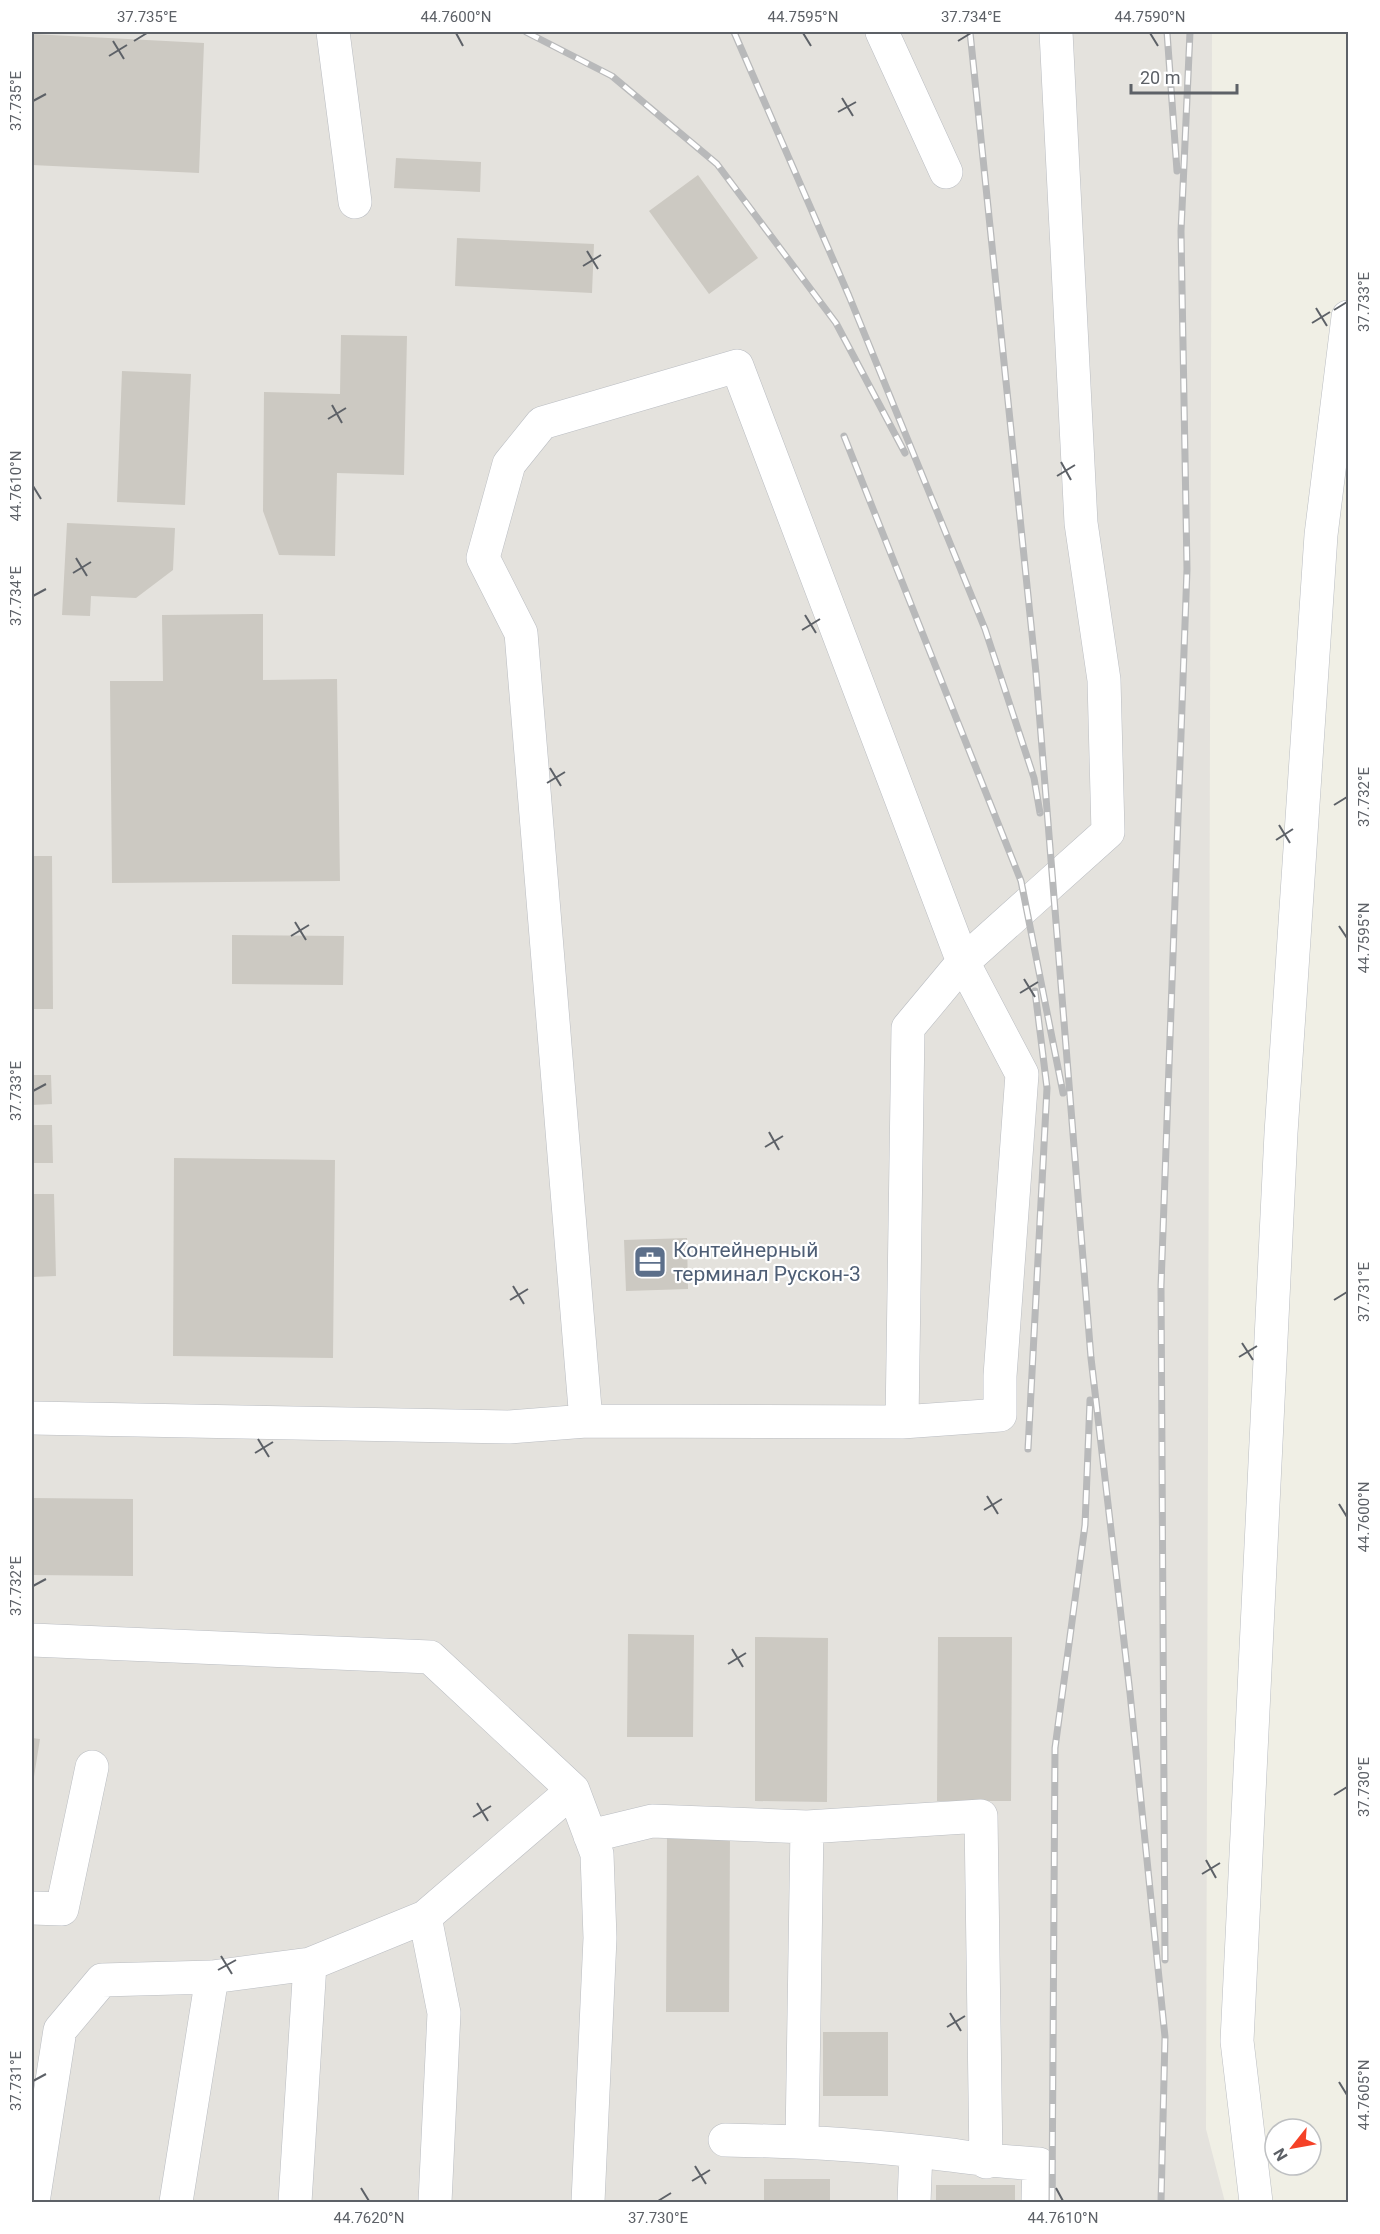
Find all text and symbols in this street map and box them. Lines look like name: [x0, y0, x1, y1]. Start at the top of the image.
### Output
text: 37.735°E: [117, 8, 178, 26]
text: 44.7600°N: [421, 8, 491, 26]
text: 44.7595°N: [768, 8, 838, 26]
text: 37.734°E: [941, 8, 1002, 26]
text: 44.7590°N: [1115, 8, 1185, 26]
scale bar: [1131, 57, 1238, 95]
text: 20 m: [1140, 67, 1180, 88]
text: 37.735°E: [7, 70, 25, 131]
text: 37.733°E: [1355, 271, 1373, 332]
text: 44.7610°N: [7, 451, 25, 521]
text: 37.734°E: [7, 565, 25, 626]
text: 37.732°E: [1355, 766, 1373, 827]
text: 44.7595°N: [1355, 903, 1373, 973]
text: 37.733°E: [7, 1060, 25, 1121]
place label: Контейнерный терминал Рускон-3: [673, 1238, 861, 1286]
office icon: Контейнерный терминал Рускон-3: [632, 1244, 668, 1280]
text: 37.731°E: [1355, 1261, 1373, 1322]
text: 44.7600°N: [1355, 1482, 1373, 1552]
text: 37.732°E: [7, 1555, 25, 1616]
text: 37.730°E: [1355, 1756, 1373, 1817]
text: 37.731°E: [7, 2050, 25, 2111]
text: 44.7605°N: [1355, 2060, 1373, 2130]
north arrow: [1263, 2117, 1323, 2177]
text: N: [1270, 2145, 1292, 2164]
text: 44.7620°N: [334, 2209, 404, 2227]
text: 37.730°E: [628, 2209, 689, 2227]
text: 44.7610°N: [1028, 2209, 1098, 2227]

